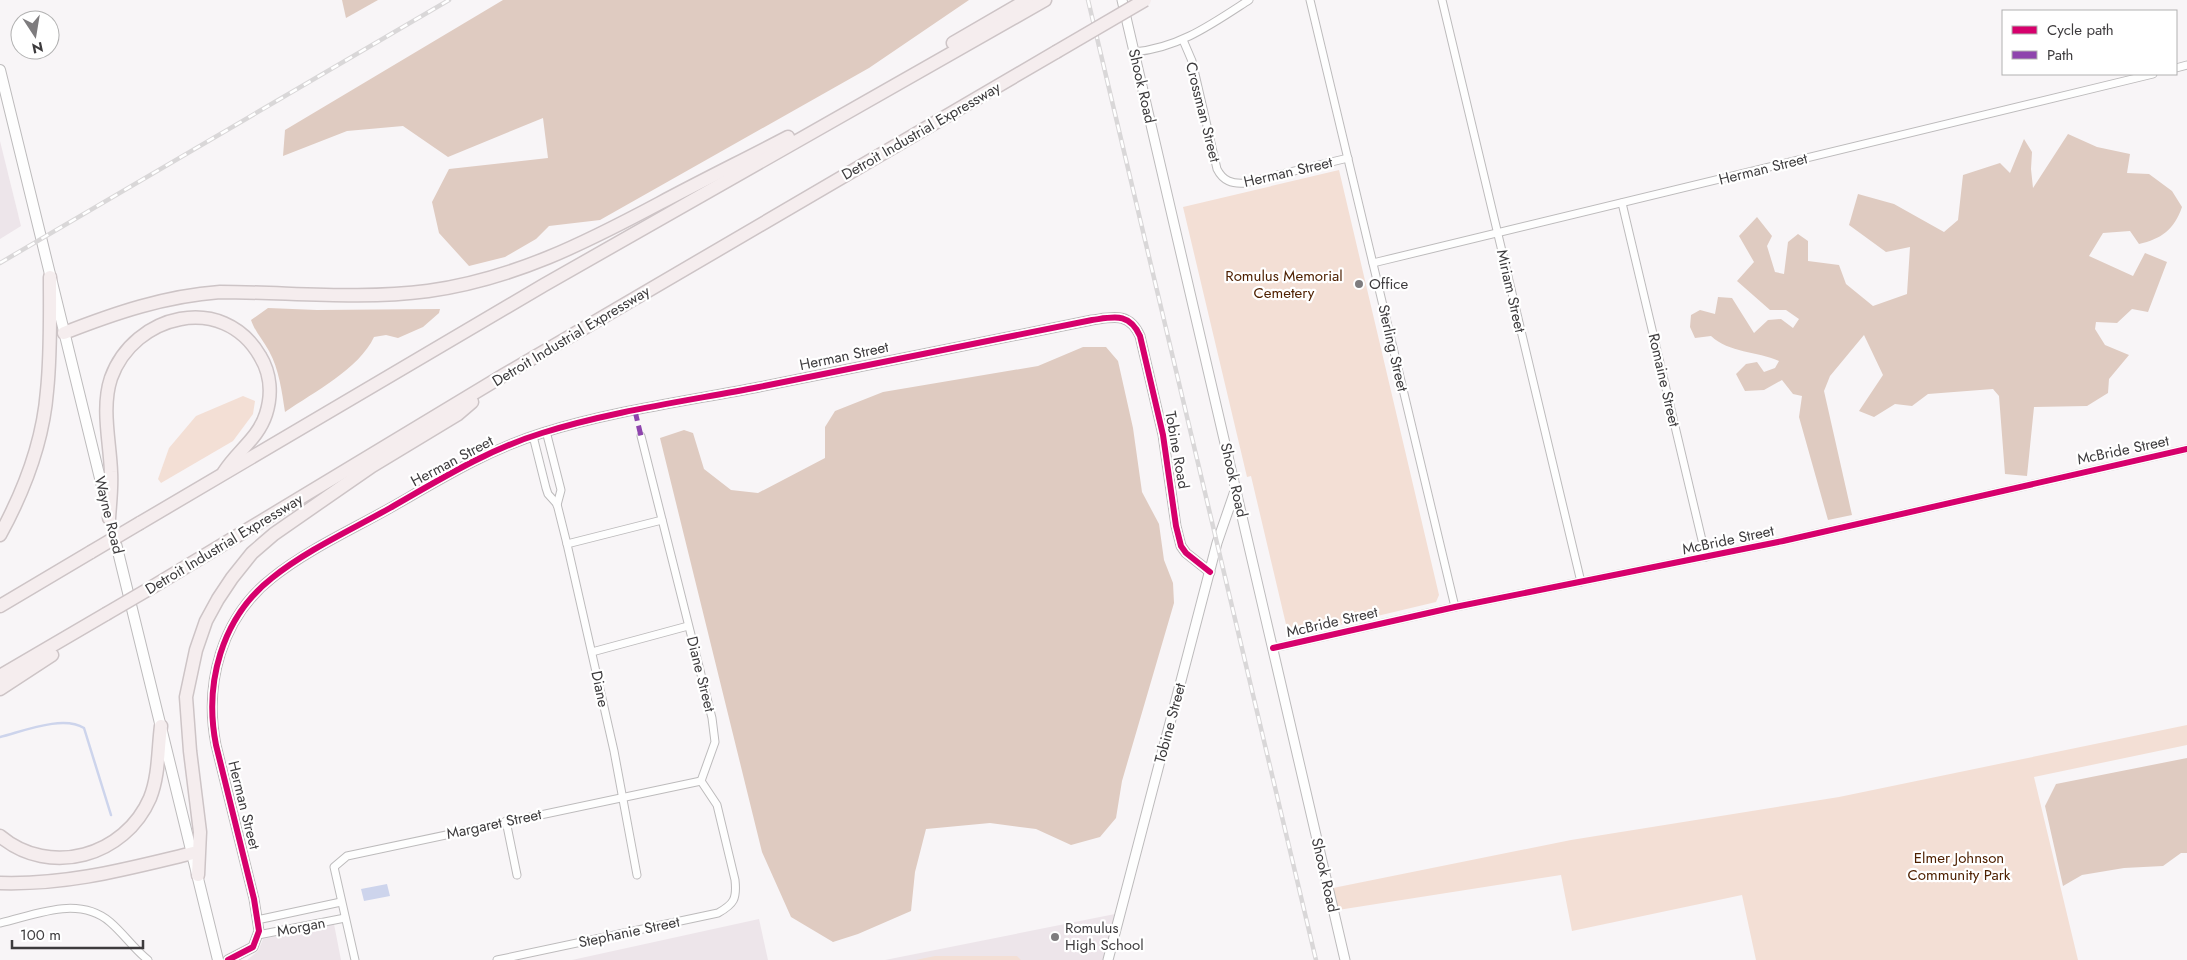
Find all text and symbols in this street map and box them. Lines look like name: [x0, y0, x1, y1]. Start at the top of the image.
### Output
north arrow: [10, 10, 60, 60]
legend: [2002, 10, 2177, 75]
text: Cycle path: [2047, 19, 2114, 41]
text: N: [30, 37, 45, 59]
text: Path: [2047, 44, 2073, 66]
street label: Shook Road: [1123, 47, 1161, 125]
street label: Crossman Street: [1180, 60, 1226, 165]
street label: Detroit Industrial Expressway: [837, 76, 1005, 186]
street label: Herman Street: [1716, 147, 1810, 191]
street label: Herman Street: [1241, 151, 1335, 193]
street label: Miriam Street: [1491, 247, 1531, 335]
park label: Romulus Memorial Cemetery: [1225, 265, 1343, 304]
place label: Office: [1369, 273, 1409, 295]
marker: Office: [1353, 278, 1365, 290]
street label: Detroit Industrial Expressway: [488, 280, 654, 392]
street label: Sterling Street: [1372, 302, 1414, 394]
street label: Romaine Street: [1643, 331, 1686, 429]
street label: Herman Street: [797, 336, 891, 376]
street label: Tobine Road: [1159, 409, 1195, 491]
street label: McBride Street: [2075, 429, 2171, 470]
street label: Herman Street: [407, 430, 498, 492]
street label: Shook Road: [1215, 441, 1253, 519]
street label: Wayne Road: [89, 474, 129, 556]
street label: Detroit Industrial Expressway: [141, 488, 307, 600]
street label: McBride Street: [1680, 519, 1776, 560]
street label: McBride Street: [1284, 601, 1380, 643]
street label: Diane Street: [681, 634, 721, 714]
street label: Diane: [585, 669, 615, 710]
street label: Tobine Street: [1149, 680, 1191, 765]
street label: Herman Street: [222, 758, 266, 852]
street label: Margaret Street: [444, 803, 544, 845]
street label: Shook Road: [1306, 836, 1344, 914]
park label: Elmer Johnson Community Park: [1908, 847, 2011, 886]
street label: Stephanie Street: [576, 910, 682, 953]
street label: Morgan: [275, 912, 327, 942]
place label: Romulus High School: [1065, 917, 1144, 956]
scale bar: [12, 918, 144, 950]
text: 100 m: [20, 924, 61, 946]
marker: Romulus High School: [1049, 931, 1061, 943]

